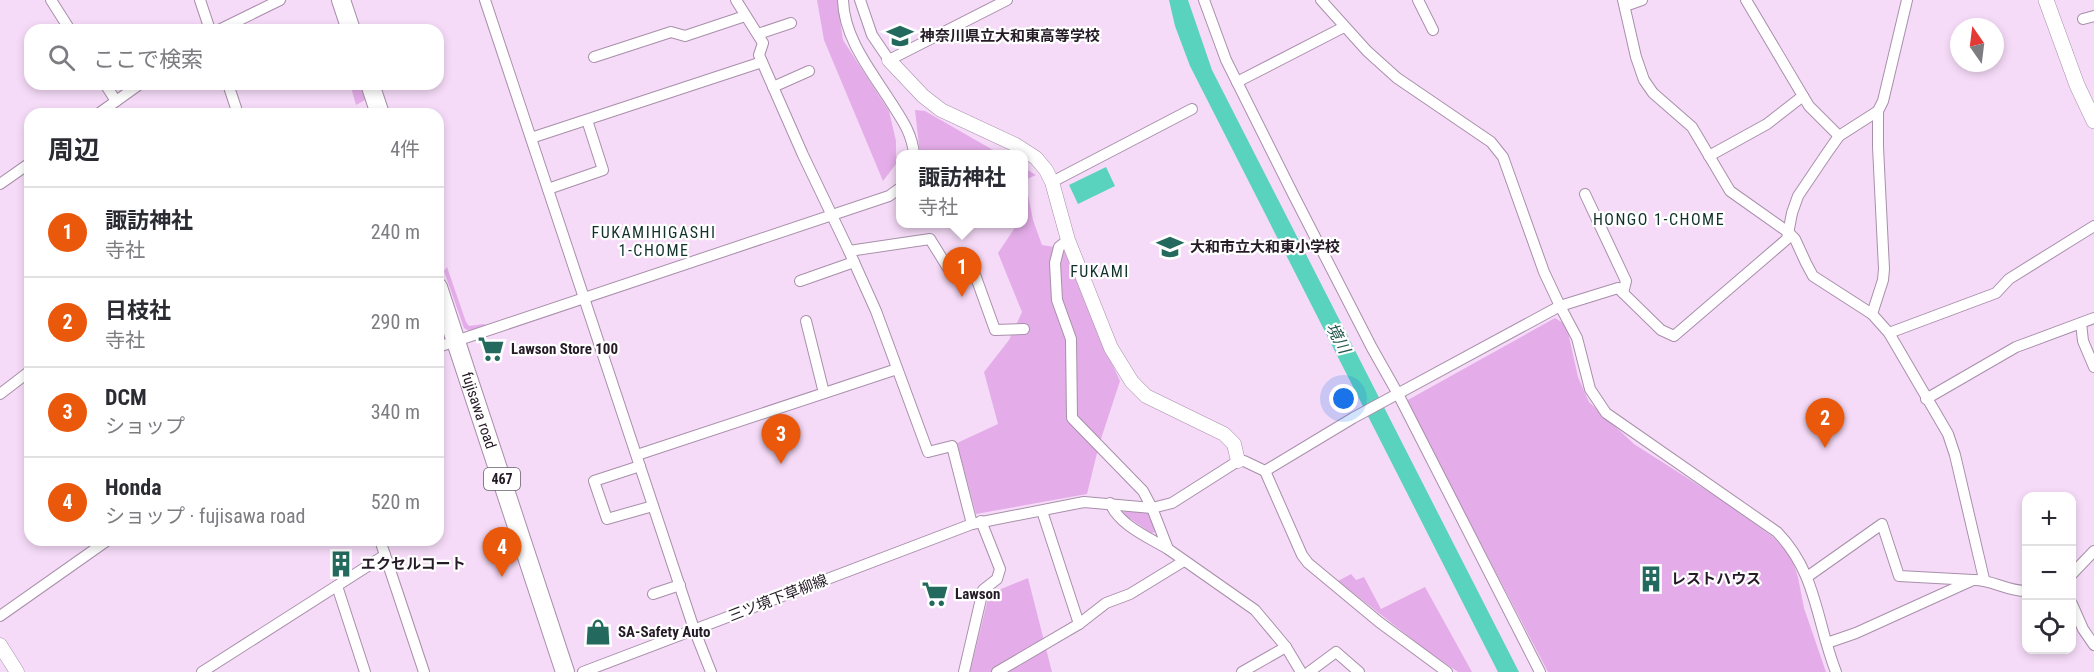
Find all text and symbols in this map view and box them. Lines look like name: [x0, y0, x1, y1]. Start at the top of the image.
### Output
north arrow: [1950, 18, 2004, 72]
school or university icon: 神奈川県立大和東高等学校: [885, 21, 915, 51]
search box: [24, 24, 444, 90]
place label: 神奈川県立大和東高等学校: [919, 27, 1100, 45]
icon: search: [45, 41, 78, 74]
text: ここで検索: [93, 47, 203, 72]
text: 周辺: [48, 135, 100, 165]
text: 4件: [390, 137, 420, 161]
popup: [896, 150, 1028, 228]
text: 諏訪神社: [918, 165, 1006, 190]
text: 寺社: [918, 195, 958, 219]
text: 諏訪神社: [105, 208, 193, 233]
district label: HONGO 1-CHOME: [1593, 210, 1725, 229]
text: 1: [62, 220, 73, 244]
text: 240 m: [371, 220, 420, 244]
district label: FUKAMIHIGASHI 1-CHOME: [591, 223, 717, 260]
school or university icon: 大和市立大和東小学校: [1155, 232, 1185, 262]
text: 寺社: [105, 238, 145, 262]
place label: 大和市立大和東小学校: [1190, 238, 1340, 256]
pin: 1: [942, 248, 982, 297]
district label: FUKAMI: [1070, 262, 1130, 281]
text: 日枝社: [105, 298, 171, 323]
text: 2: [62, 310, 73, 334]
text: 290 m: [371, 310, 420, 334]
water label: 境川: [1322, 319, 1355, 358]
text: 寺社: [105, 328, 145, 352]
supermarket icon: Lawson Store 100: [476, 334, 506, 364]
place label: Lawson Store 100: [511, 340, 618, 358]
street label: fujisawa road: [458, 370, 500, 451]
your location: [1329, 384, 1358, 413]
text: DCM: [105, 385, 147, 410]
pin: 2: [1806, 398, 1844, 448]
text: 3: [62, 400, 73, 424]
text: 340 m: [371, 400, 420, 424]
text: ショップ: [105, 414, 185, 438]
pin: 3: [762, 414, 800, 464]
road number: 467: [484, 468, 520, 490]
text: Honda: [105, 475, 162, 500]
text: 4: [62, 490, 73, 514]
text: 520 m: [371, 490, 420, 514]
map controls: [2022, 492, 2076, 654]
button: +: [2022, 492, 2076, 546]
text: ショップ · fujisawa road: [105, 504, 305, 528]
pin: 4: [482, 528, 522, 577]
button: −: [2022, 546, 2076, 600]
building icon: エクセルコート: [326, 549, 356, 579]
place label: エクセルコート: [361, 555, 466, 573]
building icon: レストハウス: [1636, 564, 1666, 594]
place label: レストハウス: [1671, 570, 1761, 588]
street label: 三ツ境下草柳線: [726, 571, 830, 625]
supermarket icon: Lawson: [920, 579, 950, 609]
place label: Lawson: [955, 585, 1000, 603]
button: locate: [2022, 600, 2076, 654]
shop icon: SA-Safety Auto: [583, 617, 613, 647]
place label: SA-Safety Auto: [618, 623, 710, 641]

